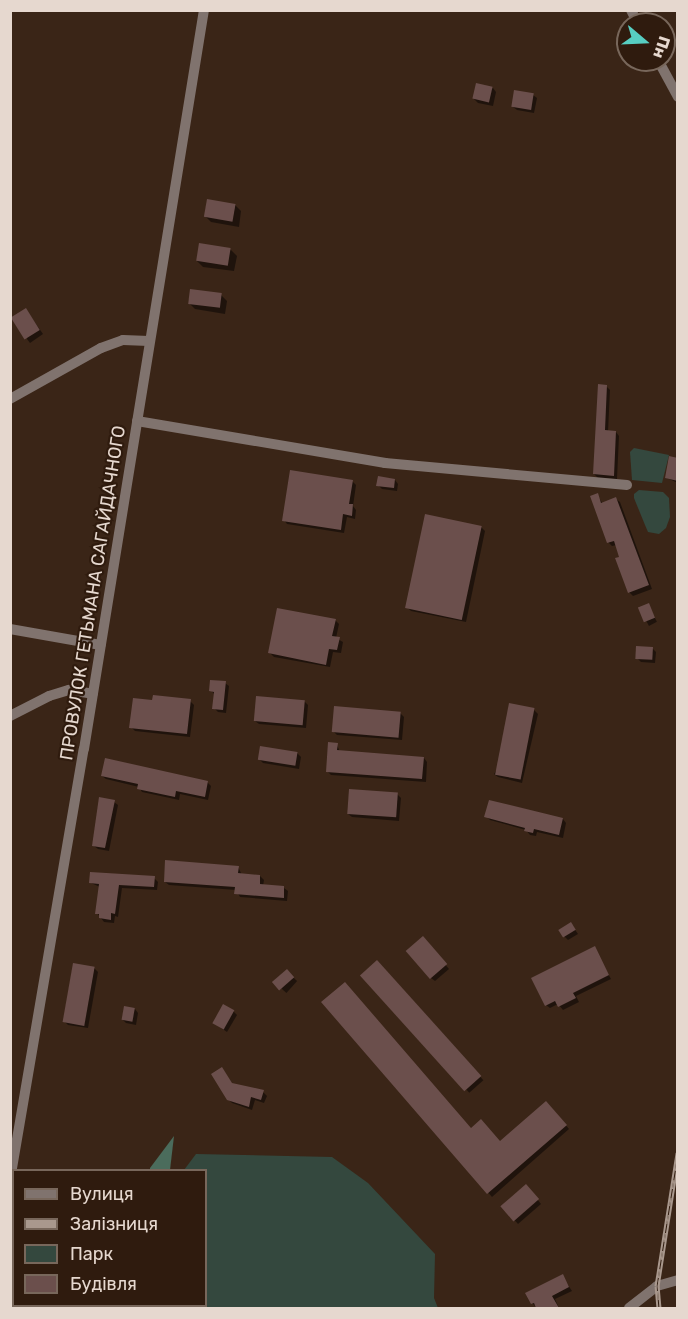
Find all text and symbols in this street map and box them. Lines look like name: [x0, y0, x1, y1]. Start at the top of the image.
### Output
north arrow: [616, 12, 676, 72]
text: Пн: [649, 34, 674, 61]
street label: ПРОВУЛОК ГЕТЬМАНА САГАЙДАЧНОГО: [56, 424, 130, 762]
legend: [12, 1169, 207, 1307]
text: Вулиця: [70, 1183, 134, 1205]
text: Залізниця: [70, 1213, 158, 1235]
text: Парк: [70, 1243, 113, 1265]
text: Будівля: [70, 1273, 137, 1295]

